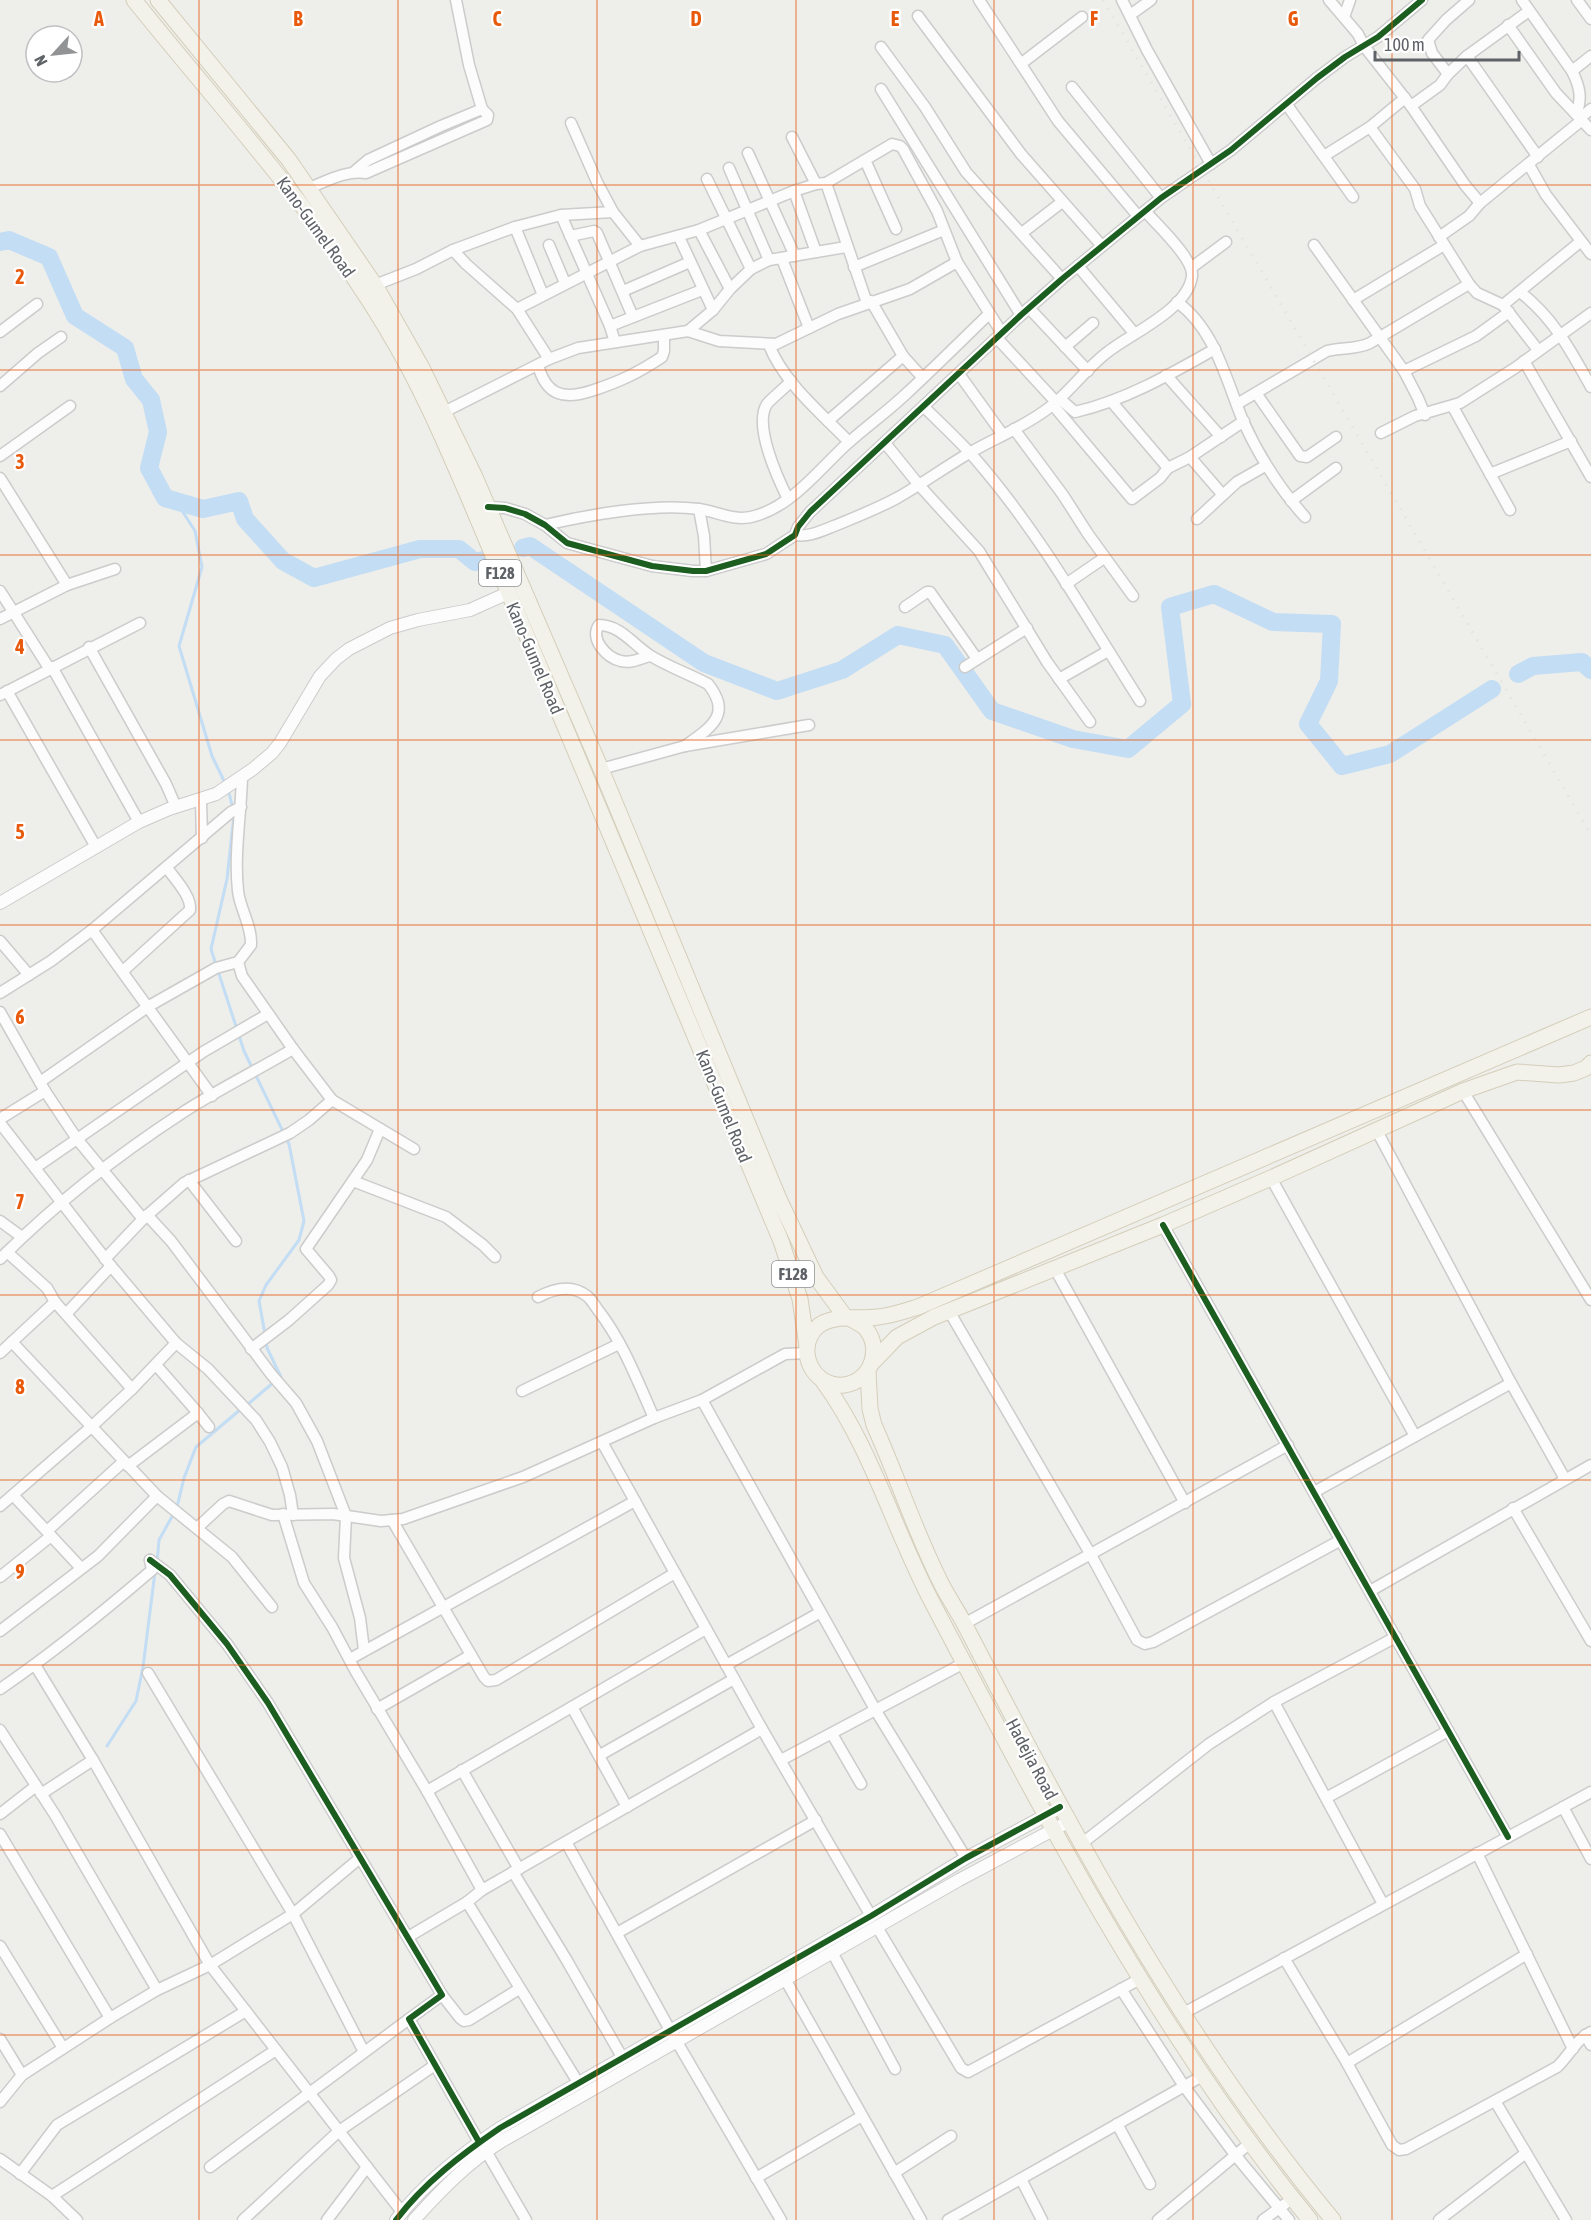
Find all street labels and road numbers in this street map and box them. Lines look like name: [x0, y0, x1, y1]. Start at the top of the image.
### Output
street label: Kano-Gumel Road: [272, 172, 360, 282]
road number: F128: [479, 560, 521, 586]
street label: Kano-Gumel Road: [502, 599, 568, 717]
street label: Kano-Gumel Road: [692, 1047, 756, 1165]
road number: F128: [772, 1261, 814, 1287]
street label: Hadejia Road: [1002, 1715, 1062, 1803]

